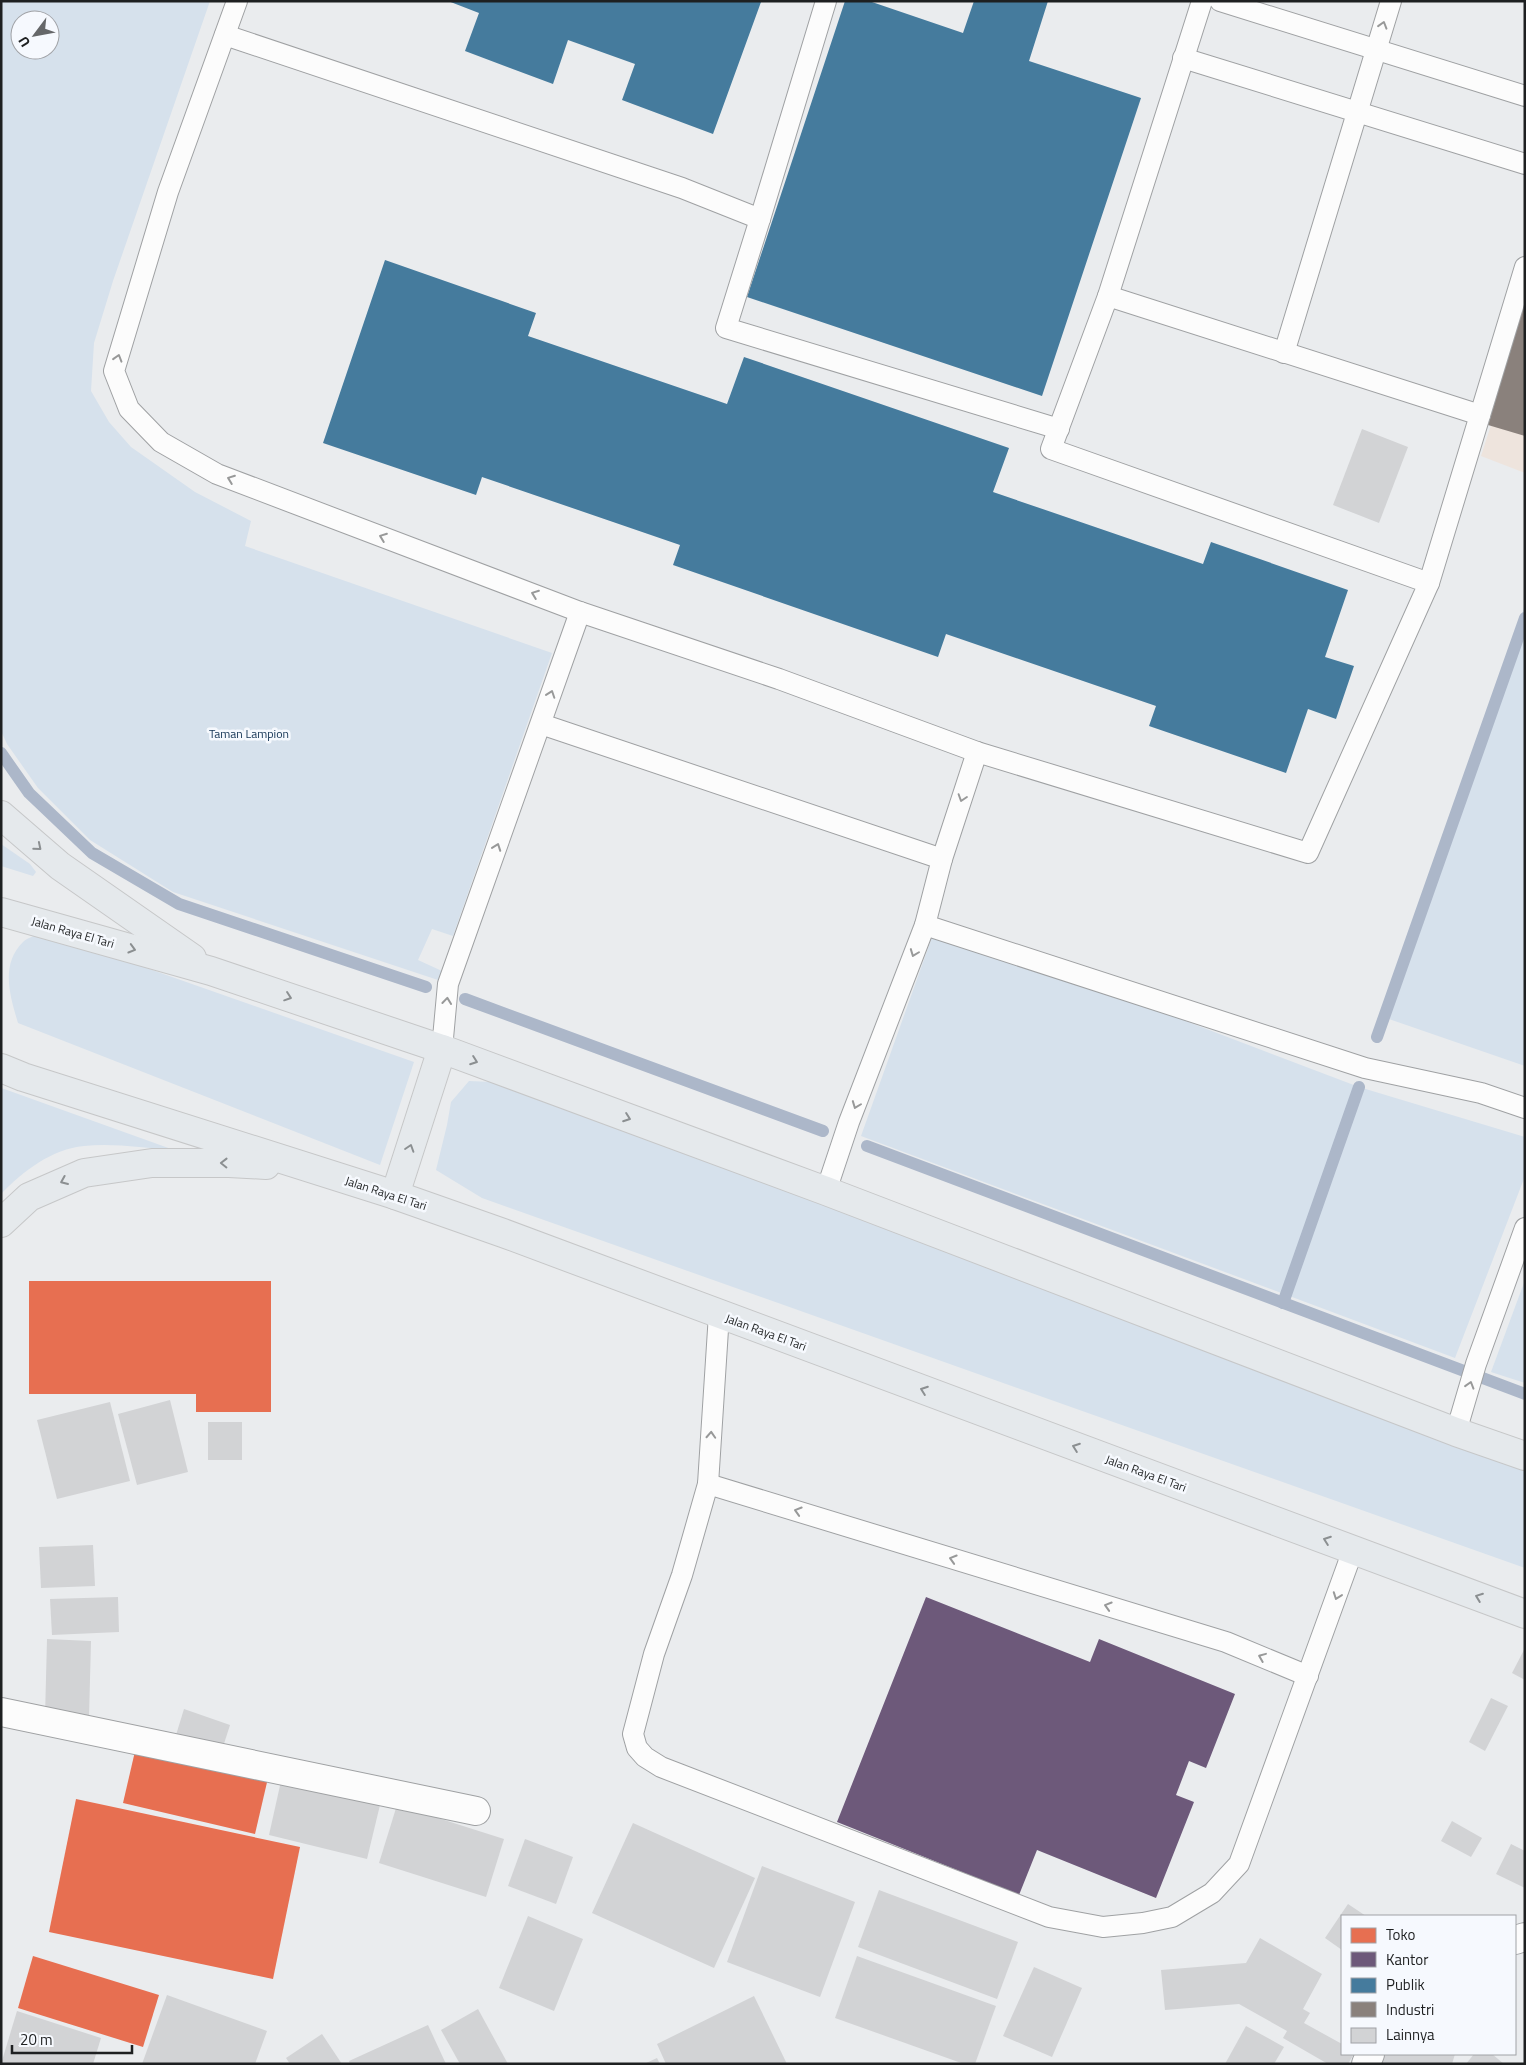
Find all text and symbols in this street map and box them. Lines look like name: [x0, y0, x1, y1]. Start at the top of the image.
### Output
north arrow: [10, 10, 60, 60]
one-way arrow: [1378, 22, 1388, 30]
text: U: [12, 33, 35, 52]
one-way arrow: [113, 354, 123, 362]
one-way arrow: [227, 475, 236, 485]
one-way arrow: [379, 532, 388, 543]
one-way arrow: [531, 590, 540, 600]
one-way arrow: [546, 690, 556, 698]
park label: Taman Lampion: [209, 724, 289, 743]
one-way arrow: [958, 793, 968, 802]
one-way arrow: [32, 842, 41, 850]
one-way arrow: [491, 843, 501, 852]
street label: Jalan Raya El Tari: [29, 911, 117, 953]
one-way arrow: [128, 943, 137, 954]
one-way arrow: [910, 948, 920, 957]
one-way arrow: [283, 991, 291, 1001]
one-way arrow: [441, 997, 452, 1005]
one-way arrow: [470, 1055, 478, 1065]
one-way arrow: [852, 1100, 862, 1109]
one-way arrow: [622, 1112, 631, 1122]
one-way arrow: [404, 1145, 414, 1153]
one-way arrow: [220, 1158, 228, 1168]
street label: Jalan Raya El Tari: [343, 1171, 429, 1215]
one-way arrow: [60, 1174, 69, 1185]
street label: Jalan Raya El Tari: [723, 1309, 809, 1355]
one-way arrow: [1464, 1382, 1474, 1390]
one-way arrow: [920, 1386, 929, 1396]
one-way arrow: [706, 1431, 717, 1439]
one-way arrow: [1072, 1443, 1081, 1453]
street label: Jalan Raya El Tari: [1103, 1450, 1189, 1496]
one-way arrow: [794, 1507, 802, 1517]
one-way arrow: [1323, 1536, 1332, 1546]
one-way arrow: [949, 1554, 958, 1564]
one-way arrow: [1333, 1591, 1343, 1600]
one-way arrow: [1475, 1593, 1484, 1603]
one-way arrow: [1105, 1602, 1113, 1612]
one-way arrow: [1259, 1653, 1267, 1663]
legend: [1341, 1915, 1516, 2055]
text: Toko: [1386, 1923, 1415, 1946]
text: Kantor: [1386, 1948, 1428, 1971]
text: Publik: [1386, 1973, 1425, 1996]
text: Industri: [1386, 1998, 1434, 2021]
scale bar: [12, 2022, 132, 2054]
text: Lainnya: [1386, 2023, 1435, 2046]
text: 20 m: [20, 2028, 53, 2051]

